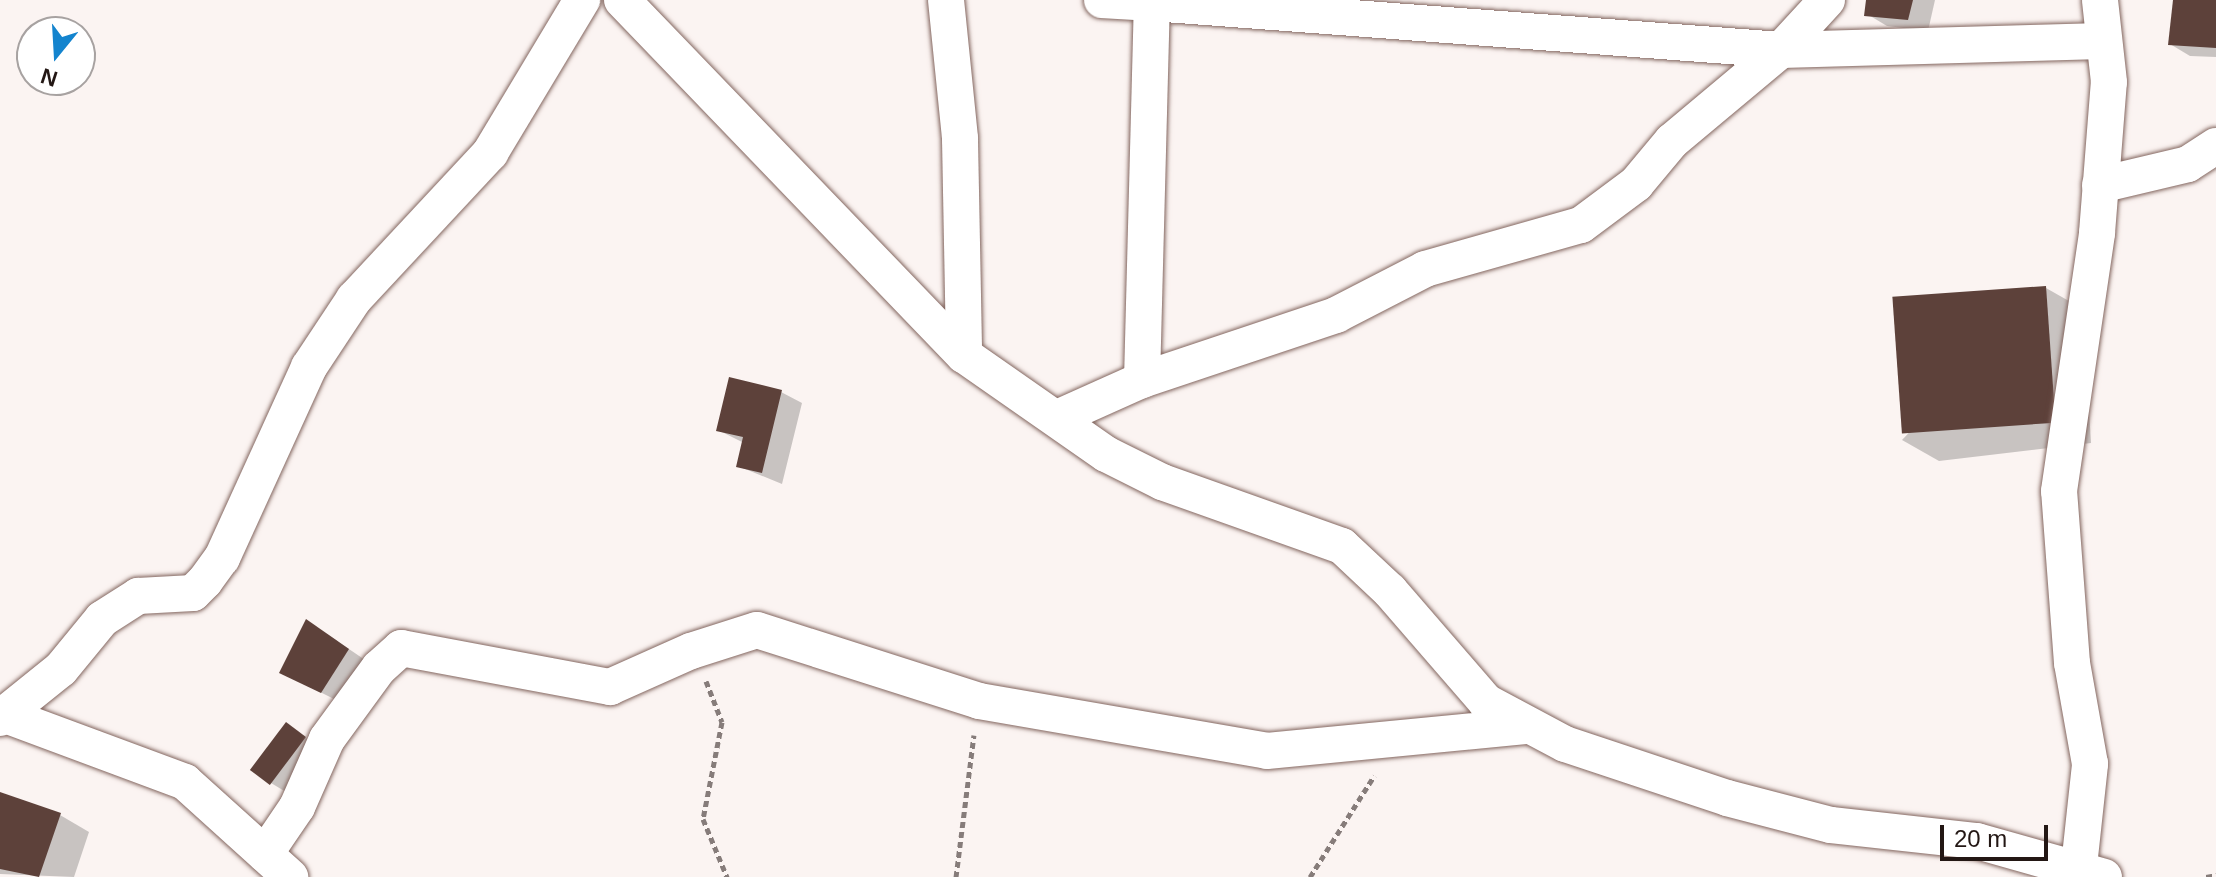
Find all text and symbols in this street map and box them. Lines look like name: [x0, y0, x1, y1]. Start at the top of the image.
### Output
north arrow: [16, 16, 96, 96]
text: N: [38, 63, 60, 92]
scale bar: [1944, 809, 2052, 859]
text: 20 m: [1954, 825, 2007, 852]

